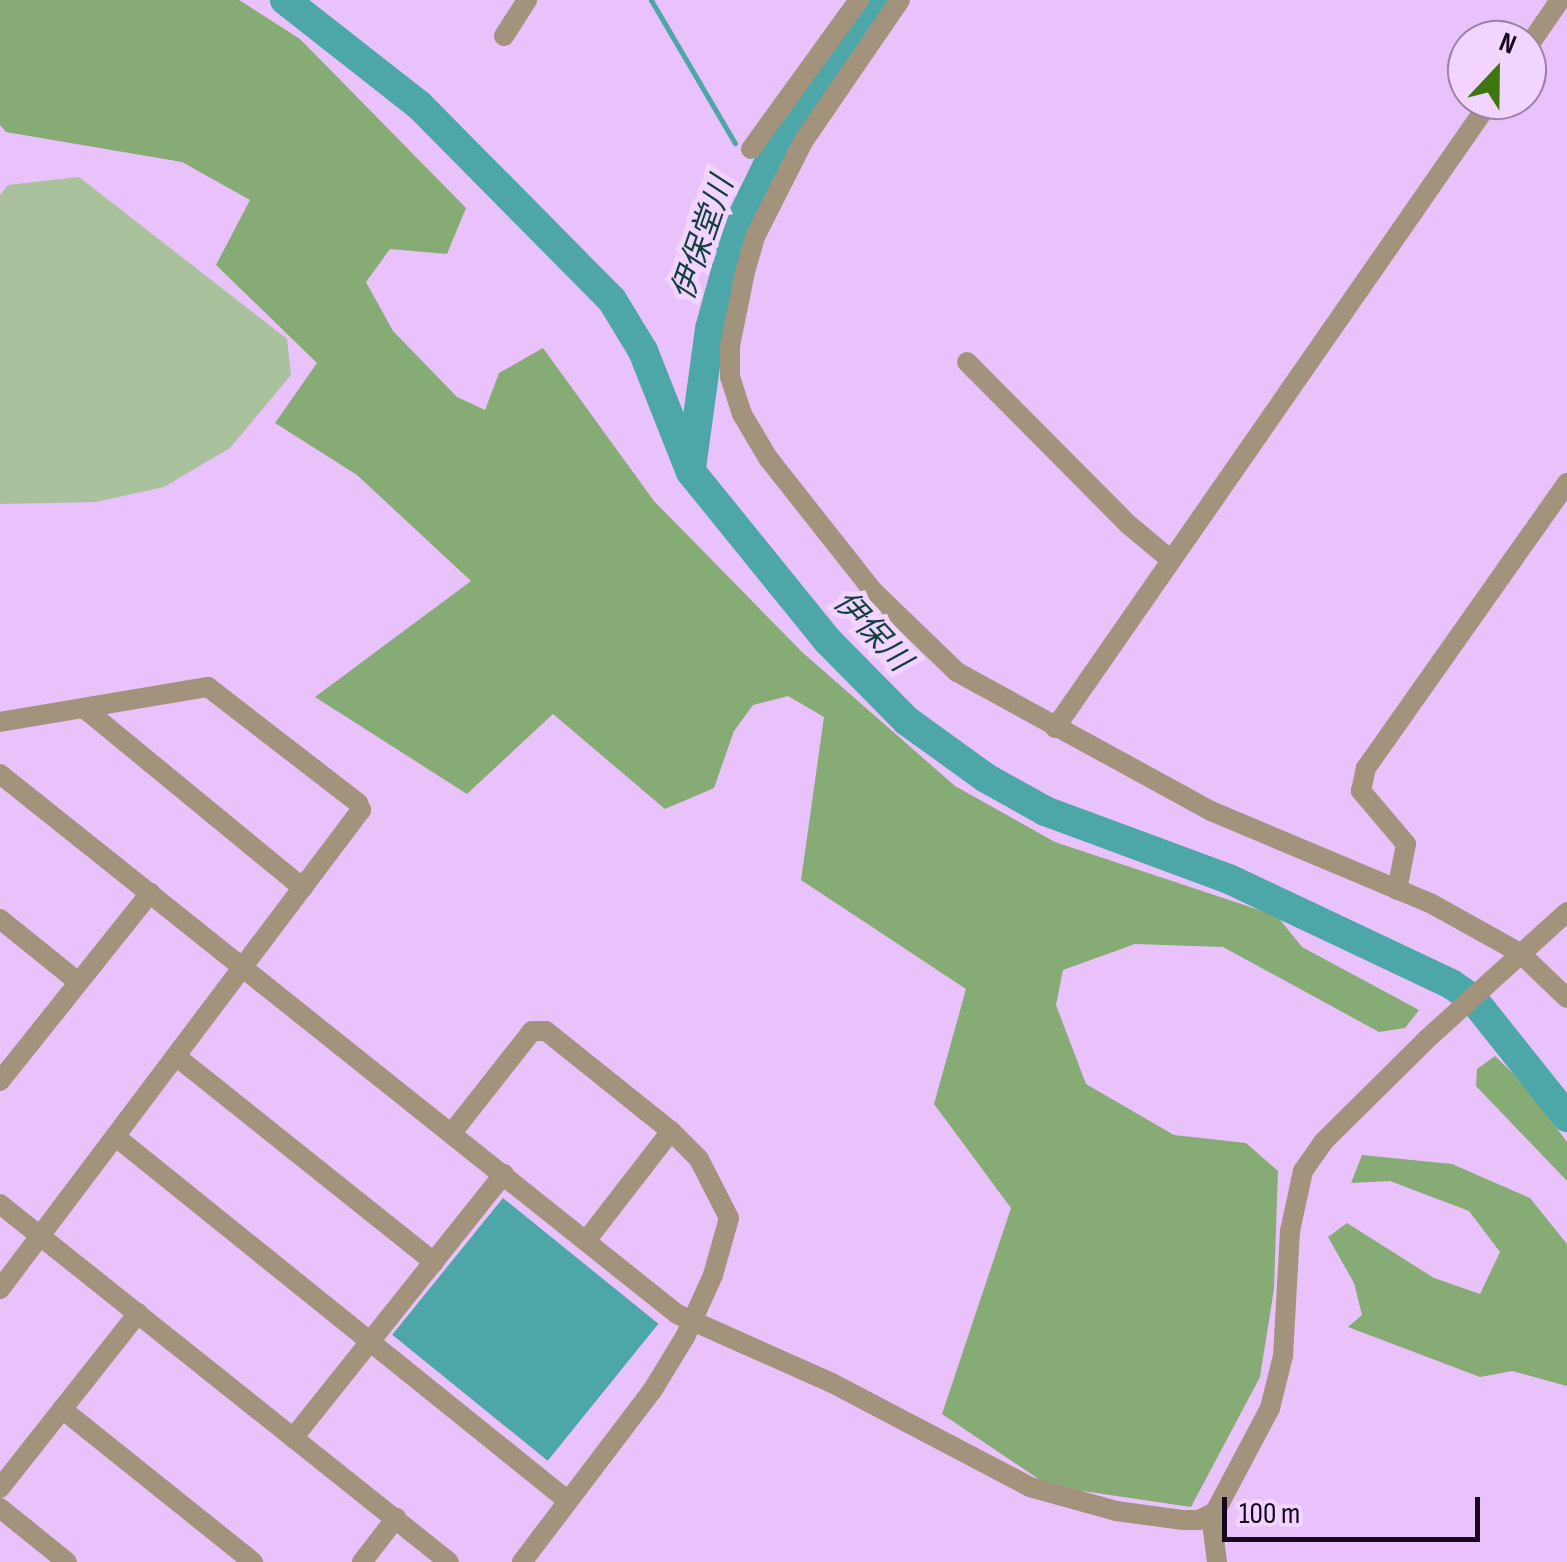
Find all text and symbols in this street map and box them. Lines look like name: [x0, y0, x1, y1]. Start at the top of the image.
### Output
north arrow: [1447, 20, 1547, 120]
text: N: [1495, 25, 1521, 62]
water label: 伊保堂川: [665, 172, 743, 306]
water label: 伊保川: [824, 584, 918, 680]
scale bar: [1227, 1477, 1484, 1539]
text: 100 m: [1239, 1496, 1300, 1532]

